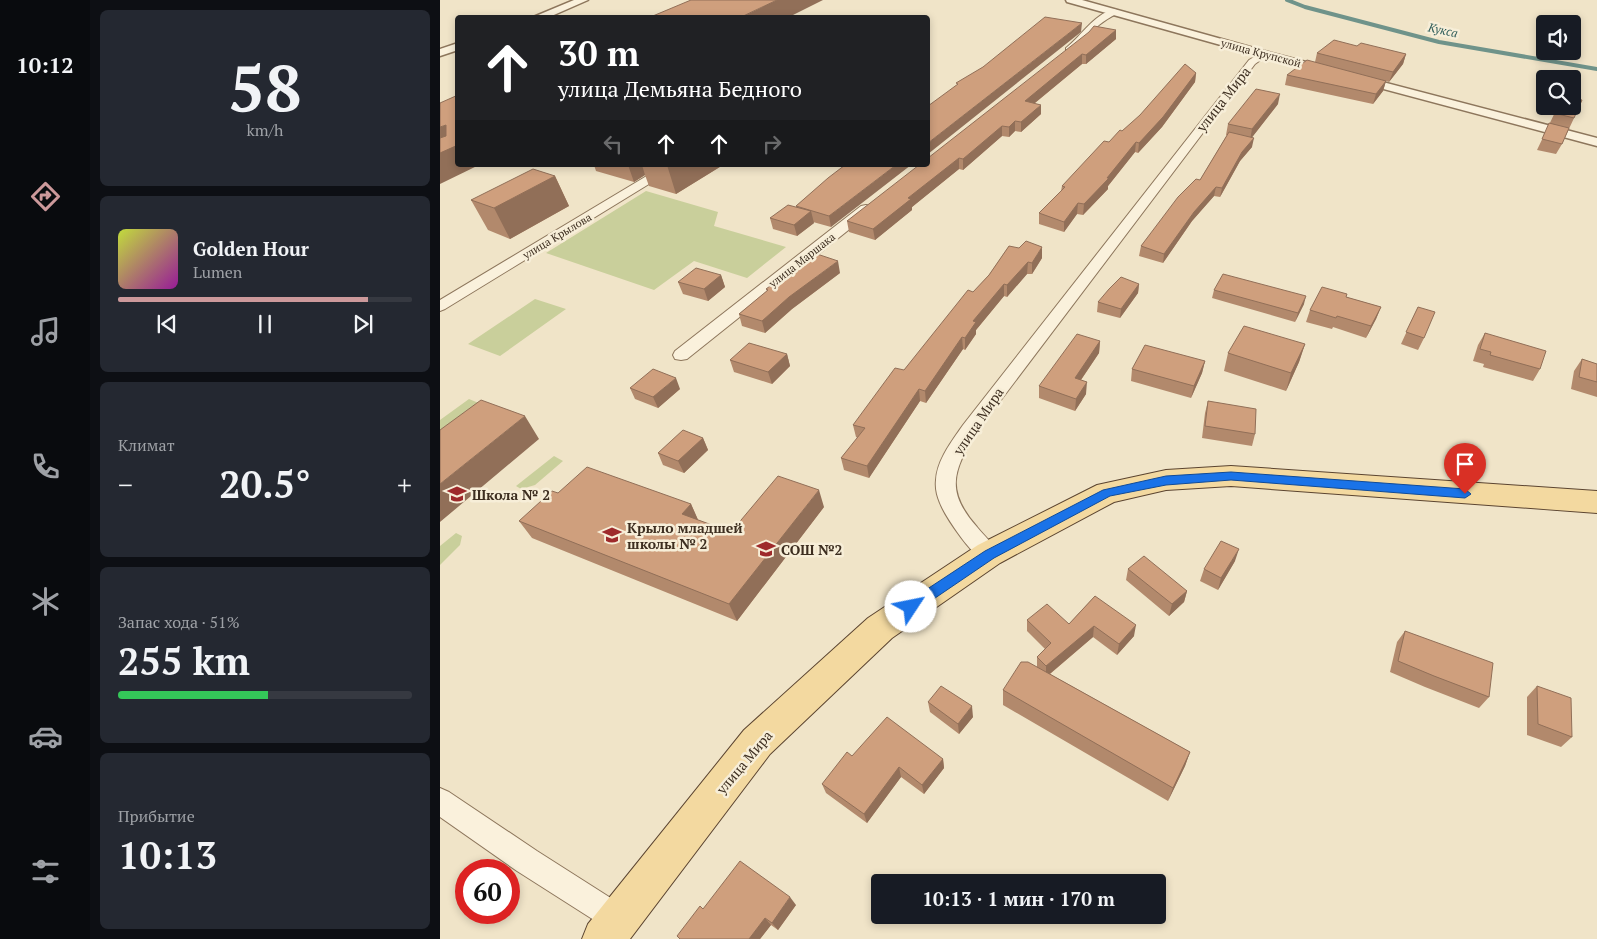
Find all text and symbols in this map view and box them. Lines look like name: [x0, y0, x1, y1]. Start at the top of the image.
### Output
map controls: [1536, 15, 1581, 115]
button: sound: [1536, 15, 1581, 60]
water label: Кукса: [1426, 19, 1459, 40]
text: 30 m: [558, 30, 639, 76]
icon: ahead: [475, 35, 540, 100]
street label: улица Крупской: [1219, 35, 1303, 70]
text: 58: [228, 43, 302, 130]
text: 10:12: [16, 50, 74, 79]
street label: улица Мира: [1191, 63, 1254, 136]
button: search: [1536, 70, 1581, 115]
text: улица Демьяна Бедного: [558, 74, 802, 103]
text: km/h: [247, 119, 283, 141]
icon: left: [599, 130, 627, 158]
icon: ahead: [652, 130, 680, 158]
icon: ahead: [705, 130, 733, 158]
icon: right: [758, 130, 786, 158]
icon: directions: [28, 179, 63, 214]
street label: улица Крылова: [519, 210, 594, 263]
street label: улица Маршака: [765, 229, 838, 291]
text: Golden Hour: [193, 236, 309, 261]
text: Lumen: [193, 261, 242, 283]
icon: previous: [153, 310, 181, 338]
icon: pause: [251, 310, 279, 338]
icon: next: [349, 310, 377, 338]
icon: music: [28, 314, 63, 349]
street label: улица Мира: [948, 383, 1008, 459]
text: Климат: [118, 434, 175, 456]
pin: [1444, 443, 1486, 494]
icon: phone: [28, 449, 63, 484]
icon: arrive: [1451, 450, 1479, 478]
text: 20.5°: [219, 459, 311, 509]
text: −: [118, 466, 133, 503]
text: +: [397, 466, 412, 503]
school or university icon: Школа № 2: [446, 483, 468, 505]
place label: Школа № 2: [472, 485, 550, 504]
place label: Крыло младшей школы № 2: [627, 518, 743, 553]
school or university icon: Крыло младшей школы № 2: [601, 524, 623, 546]
school or university icon: СОШ №2: [755, 538, 777, 560]
place label: СОШ №2: [781, 540, 843, 559]
position arrow: [884, 580, 936, 632]
icon: climate: [28, 584, 63, 619]
text: Запас хода · 51%: [118, 611, 240, 633]
text: 255 km: [118, 636, 250, 686]
icon: car: [28, 719, 63, 754]
street label: улица Мира: [711, 726, 776, 799]
text: Прибытие: [118, 805, 195, 827]
text: 10:13: [118, 830, 217, 880]
icon: filters: [28, 854, 63, 889]
speed limit sign: 60: [455, 859, 520, 924]
text: 10:13 · 1 мин · 170 m: [922, 886, 1115, 911]

